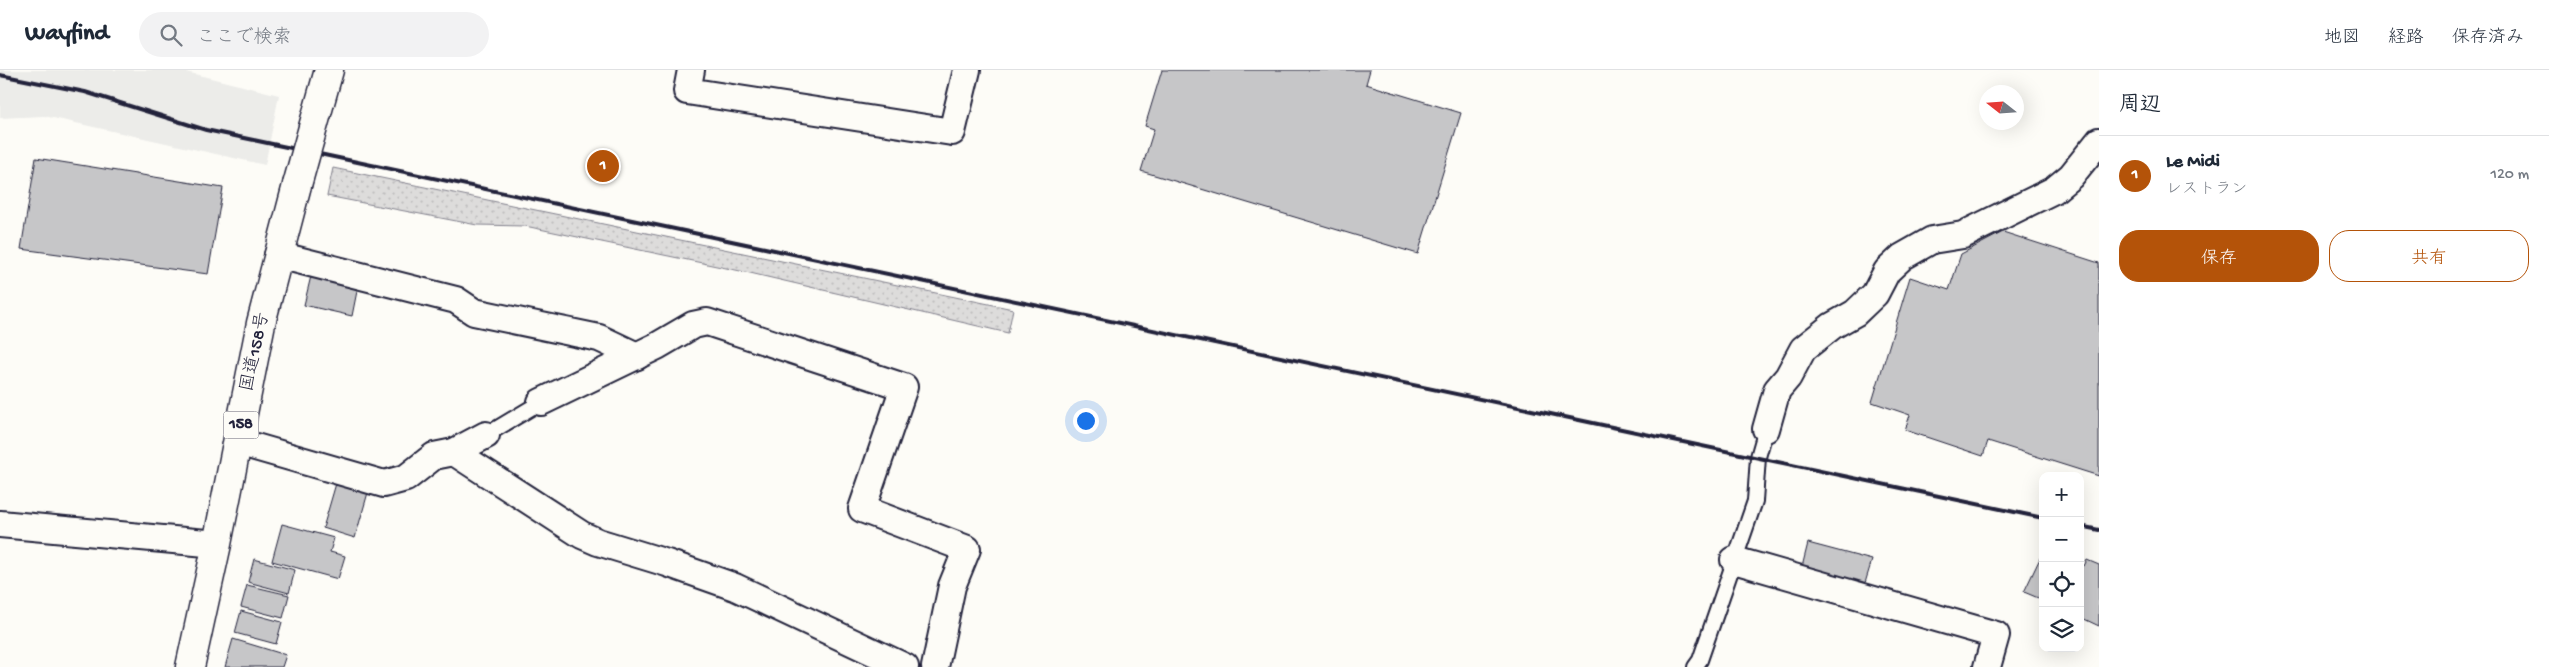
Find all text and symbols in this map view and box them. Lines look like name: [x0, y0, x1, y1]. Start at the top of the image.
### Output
search box: [139, 12, 489, 57]
text: Wayfind: [25, 20, 109, 49]
icon: search: [157, 21, 185, 49]
text: ここで検索: [197, 27, 292, 50]
text: 地図: [2324, 28, 2360, 49]
text: 経路: [2388, 28, 2424, 49]
text: 保存済み: [2452, 28, 2524, 49]
north arrow: [1979, 85, 2024, 130]
text: 周辺: [2119, 94, 2161, 119]
pin: 1: [587, 147, 619, 185]
text: Le Midi: [2166, 151, 2220, 174]
text: 1: [2132, 166, 2138, 185]
text: 120 m: [2490, 166, 2529, 185]
text: レストラン: [2166, 181, 2247, 200]
button: 保存: [2119, 230, 2319, 282]
button: 共有: [2329, 230, 2529, 282]
street label: 国道158号: [236, 310, 275, 394]
your location: [1073, 408, 1099, 434]
road number: 158: [224, 412, 258, 438]
map controls: [2039, 472, 2084, 652]
button: +: [2039, 472, 2084, 517]
button: −: [2039, 517, 2084, 562]
button: locate: [2039, 562, 2084, 607]
button: layers: [2039, 607, 2084, 652]

